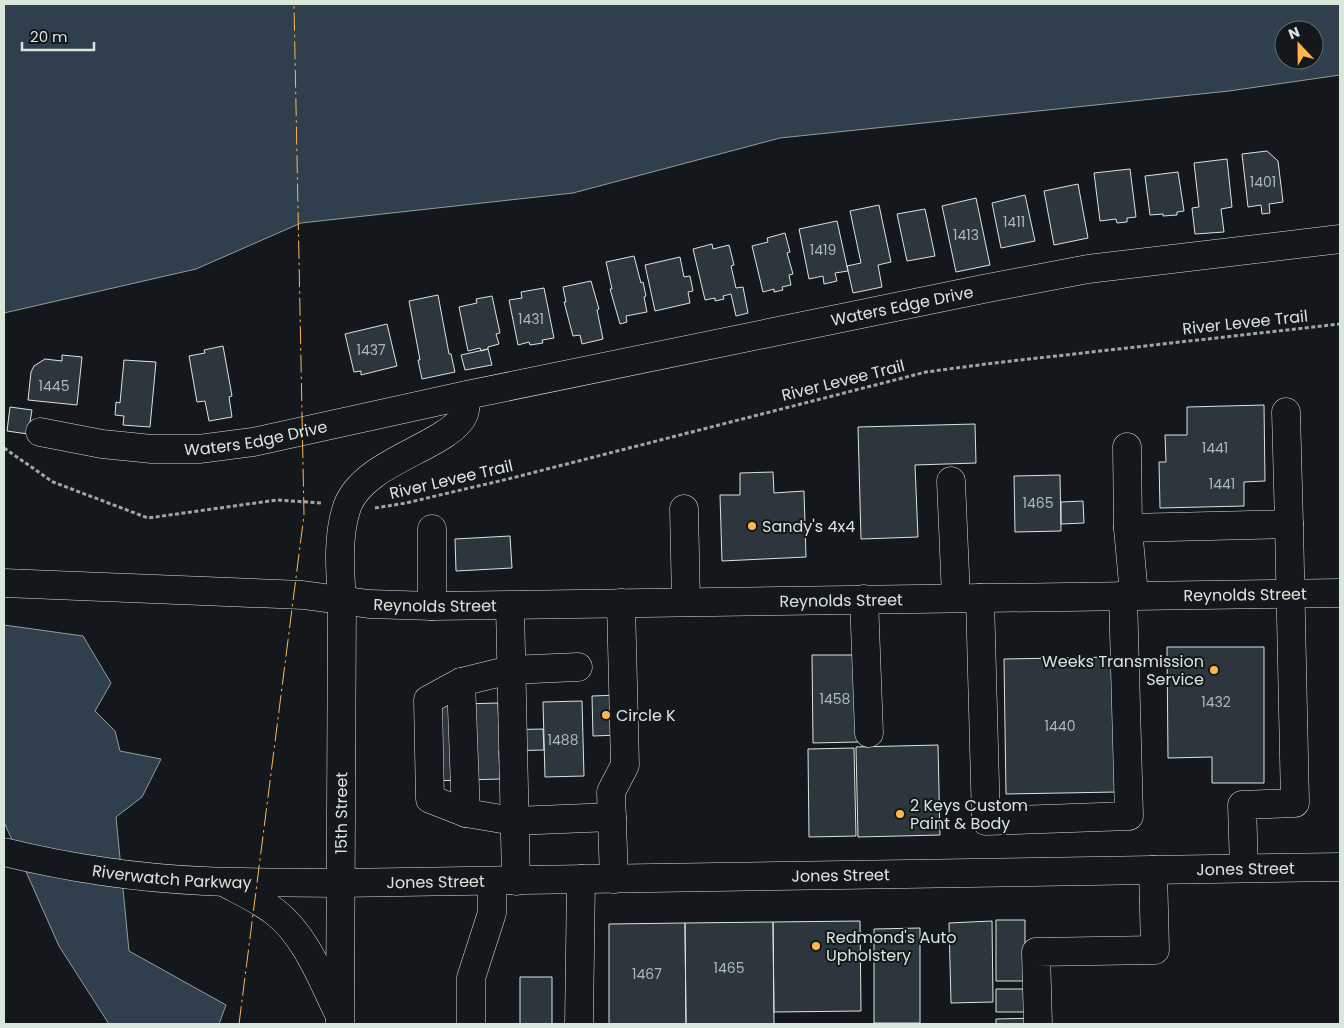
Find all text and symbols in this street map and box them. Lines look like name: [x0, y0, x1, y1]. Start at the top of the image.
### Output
scale bar: [22, 20, 95, 52]
north arrow: [1274, 20, 1324, 70]
text: N: [1286, 22, 1303, 44]
text: 20 m: [30, 26, 68, 47]
house number: 1401: [1250, 172, 1276, 192]
house number: 1411: [1003, 212, 1025, 232]
house number: 1413: [953, 225, 979, 245]
house number: 1419: [810, 240, 836, 260]
street label: Waters Edge Drive: [829, 280, 975, 332]
street label: River Levee Trail: [1181, 304, 1309, 341]
house number: 1431: [518, 309, 544, 329]
house number: 1437: [356, 340, 386, 360]
street label: River Levee Trail: [779, 354, 907, 407]
house number: 1445: [39, 376, 69, 396]
street label: Waters Edge Drive: [184, 415, 330, 461]
house number: 1441: [1202, 438, 1228, 458]
street label: River Levee Trail: [387, 454, 515, 505]
house number: 1441: [1209, 474, 1235, 494]
house number: 1465: [1023, 493, 1053, 513]
place label: Sandy's 4x4: [762, 515, 855, 538]
marker: Sandy's 4x4: [746, 520, 758, 532]
street label: Reynolds Street: [1183, 582, 1307, 607]
street label: Reynolds Street: [779, 588, 903, 613]
street label: Reynolds Street: [373, 593, 497, 618]
place label: Weeks Transmission Service: [1042, 650, 1204, 691]
marker: Weeks Transmission Service: [1208, 664, 1220, 676]
house number: 1458: [820, 689, 851, 709]
house number: 1432: [1201, 692, 1231, 712]
place label: Circle K: [616, 704, 676, 727]
marker: Circle K: [600, 709, 612, 721]
house number: 1440: [1045, 716, 1075, 736]
house number: 1488: [548, 730, 579, 750]
street label: 15th Street: [330, 772, 353, 854]
place label: 2 Keys Custom Paint & Body: [910, 794, 1028, 835]
marker: 2 Keys Custom Paint & Body: [894, 808, 906, 820]
street label: Jones Street: [1196, 857, 1295, 881]
street label: Riverwatch Parkway: [90, 859, 252, 894]
street label: Jones Street: [791, 863, 890, 888]
street label: Jones Street: [386, 870, 485, 894]
place label: Redmond's Auto Upholstery: [826, 926, 957, 967]
marker: Redmond's Auto Upholstery: [810, 940, 822, 952]
house number: 1465: [714, 958, 744, 978]
house number: 1467: [632, 964, 662, 984]

